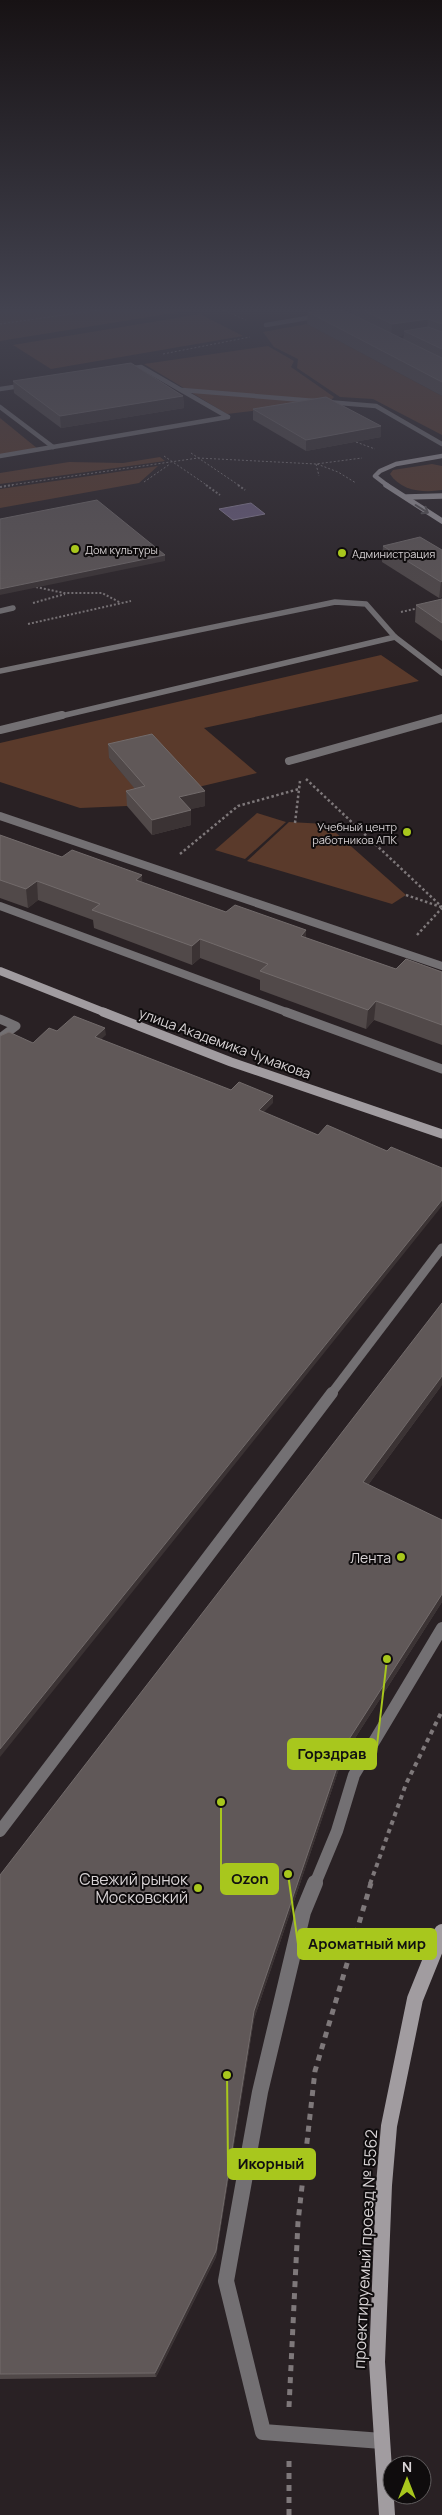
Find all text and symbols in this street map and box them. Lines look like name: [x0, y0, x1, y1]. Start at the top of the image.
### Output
one-way arrow: [415, 505, 429, 515]
place label: Дом культуры: [85, 542, 158, 557]
marker: Дом культуры: [69, 543, 81, 555]
place label: Администрация: [352, 546, 435, 561]
marker: Администрация: [336, 547, 348, 559]
place label: Учебный центр работников АПК: [312, 819, 397, 847]
marker: Учебный центр работников АПК: [401, 826, 413, 838]
street label: улица Академика Чумакова: [136, 1003, 314, 1083]
place label: Лента: [350, 1548, 391, 1567]
marker: Лента: [395, 1551, 407, 1563]
callout: Горздрав: [288, 1739, 376, 1769]
text: Горздрав: [298, 1743, 366, 1764]
callout: Ozon: [221, 1864, 278, 1894]
place label: Свежий рынок Московский: [79, 1868, 189, 1908]
text: Ozon: [231, 1868, 269, 1889]
marker: Свежий рынок Московский: [192, 1882, 204, 1894]
callout: Ароматный мир: [298, 1929, 436, 1959]
text: Ароматный мир: [308, 1933, 426, 1954]
street label: проектируемый проезд № 5562: [348, 2129, 382, 2369]
callout: Икорный: [228, 2149, 315, 2179]
text: Икорный: [238, 2153, 304, 2174]
north arrow: [382, 2455, 432, 2505]
text: N: [402, 2457, 412, 2476]

